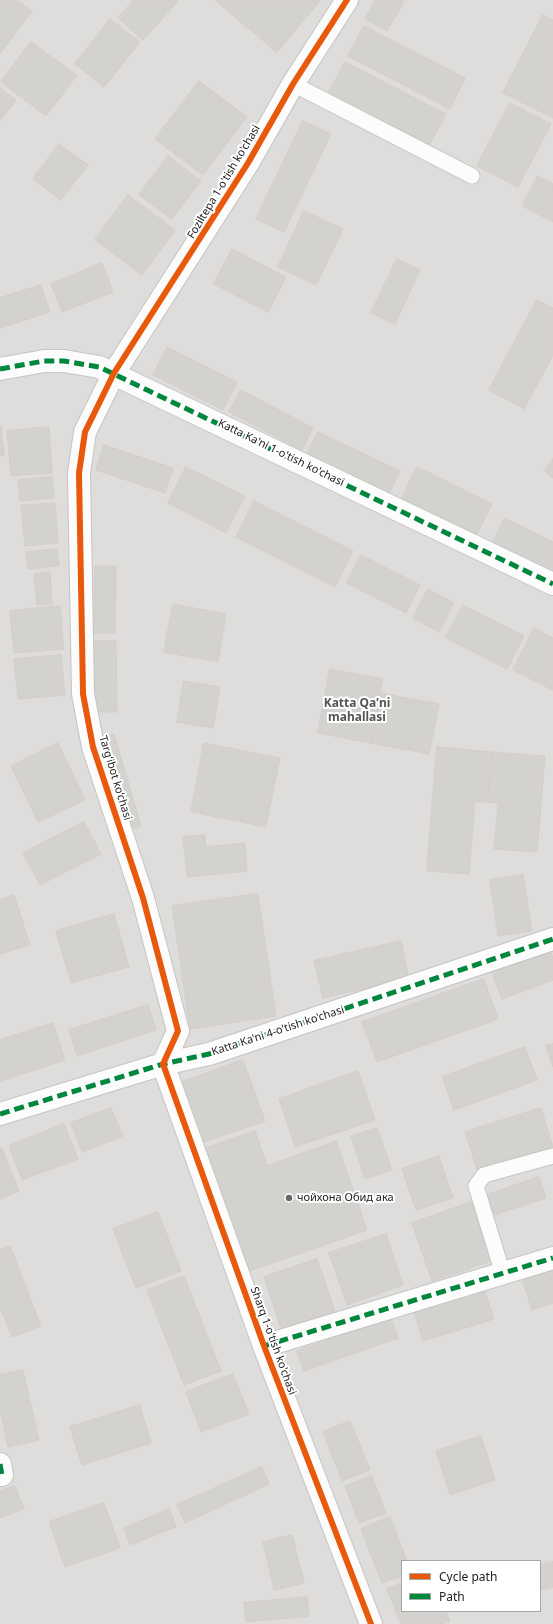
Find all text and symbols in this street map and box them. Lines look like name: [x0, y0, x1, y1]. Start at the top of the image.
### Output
street label: Foziltepa 1-o'tish ko'chasi: [185, 123, 263, 241]
street label: Katta Ka'ni 1-o'tish ko'chasi: [216, 417, 346, 489]
district label: Katta Qaʼni mahallasi: [324, 697, 390, 725]
street label: Targ‘ibot ko‘chasi: [96, 734, 134, 822]
street label: Katta Ka'ni 4-o'tish ko'chasi: [210, 1003, 346, 1059]
place label: чойхона Обид ака: [297, 1191, 394, 1205]
marker: чойхона Обид ака: [284, 1193, 294, 1203]
street label: Sharq 1-o'tish ko'chasi: [247, 1285, 299, 1397]
legend: [401, 1560, 541, 1612]
text: Cycle path: [439, 1568, 497, 1585]
text: Path: [439, 1588, 465, 1605]

